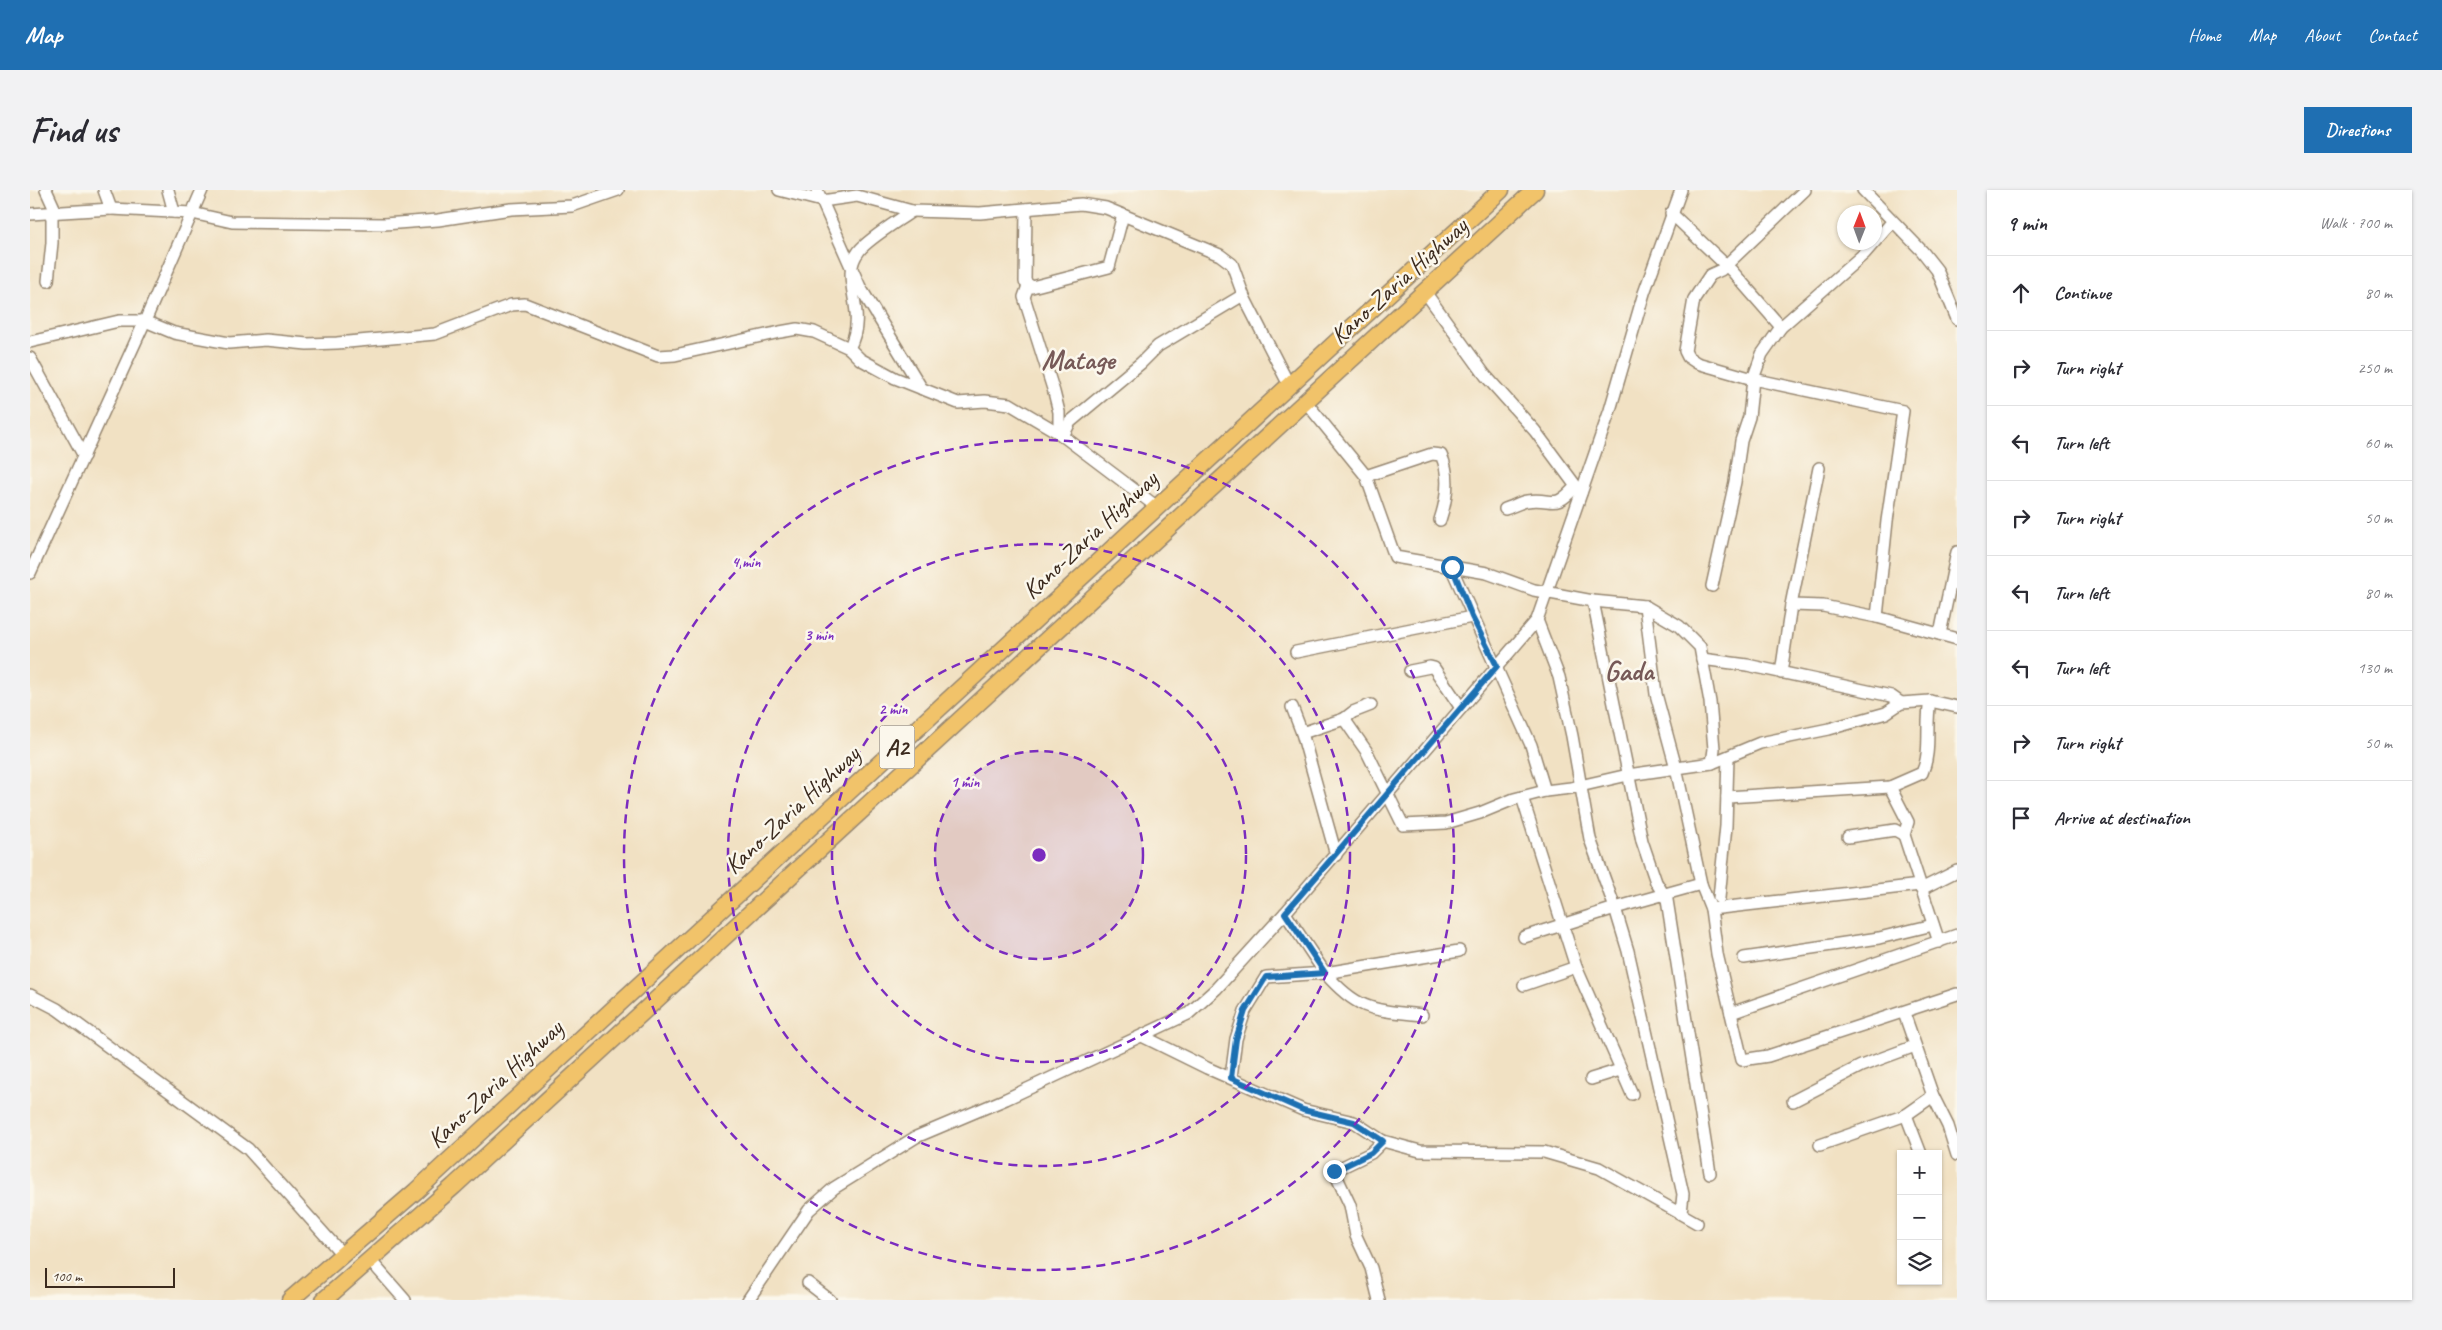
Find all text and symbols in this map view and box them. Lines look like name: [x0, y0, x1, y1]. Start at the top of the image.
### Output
text: Map: [25, 20, 62, 50]
text: Home: [2188, 24, 2221, 46]
text: Map: [2249, 24, 2276, 46]
text: About: [2304, 24, 2340, 46]
text: Contact: [2368, 24, 2417, 46]
button: Directions: [2304, 107, 2412, 153]
text: Find us: [30, 108, 117, 153]
north arrow: [1837, 205, 1882, 250]
street label: Kano-Zaria Highway: [1323, 210, 1476, 351]
text: 9 min: [2007, 210, 2047, 236]
text: Walk · 700 m: [2320, 213, 2392, 233]
icon: ahead: [2007, 279, 2035, 307]
text: Continue: [2054, 281, 2111, 305]
text: 80 m: [2365, 283, 2392, 303]
district label: Matage: [1041, 342, 1117, 377]
icon: right: [2007, 354, 2035, 382]
text: Turn right: [2054, 356, 2121, 380]
text: 250 m: [2358, 358, 2392, 378]
icon: left: [2007, 429, 2035, 457]
text: Turn left: [2054, 431, 2109, 455]
text: 60 m: [2365, 433, 2392, 453]
street label: Kano-Zaria Highway: [1015, 463, 1166, 606]
icon: right: [2007, 504, 2035, 532]
text: Turn right: [2054, 506, 2121, 530]
text: 50 m: [2365, 508, 2392, 528]
text: 4 min: [732, 553, 761, 572]
route start: [1441, 556, 1464, 579]
icon: left: [2007, 579, 2035, 607]
text: Turn left: [2054, 581, 2109, 605]
text: 80 m: [2365, 583, 2392, 603]
text: 3 min: [805, 626, 834, 645]
district label: Gada: [1604, 653, 1656, 688]
icon: left: [2007, 654, 2035, 682]
text: Turn left: [2054, 656, 2109, 680]
text: 130 m: [2358, 658, 2392, 678]
text: 2 min: [879, 700, 908, 719]
road number: A2: [880, 726, 914, 768]
icon: right: [2007, 729, 2035, 757]
text: Turn right: [2054, 731, 2121, 755]
text: 50 m: [2365, 733, 2392, 753]
street label: Kano-Zaria Highway: [717, 738, 868, 881]
text: 1 min: [951, 773, 980, 792]
icon: arrive: [2007, 804, 2035, 832]
text: Arrive at destination: [2054, 806, 2190, 830]
centre of rings: [1030, 846, 1048, 864]
street label: Kano-Zaria Highway: [420, 1012, 571, 1155]
map controls: [1897, 1150, 1942, 1285]
button: +: [1897, 1150, 1942, 1195]
route end: [1323, 1160, 1346, 1183]
button: −: [1897, 1195, 1942, 1240]
button: layers: [1897, 1240, 1942, 1285]
scale bar: [45, 1265, 175, 1288]
text: 100 m: [52, 1268, 82, 1285]

